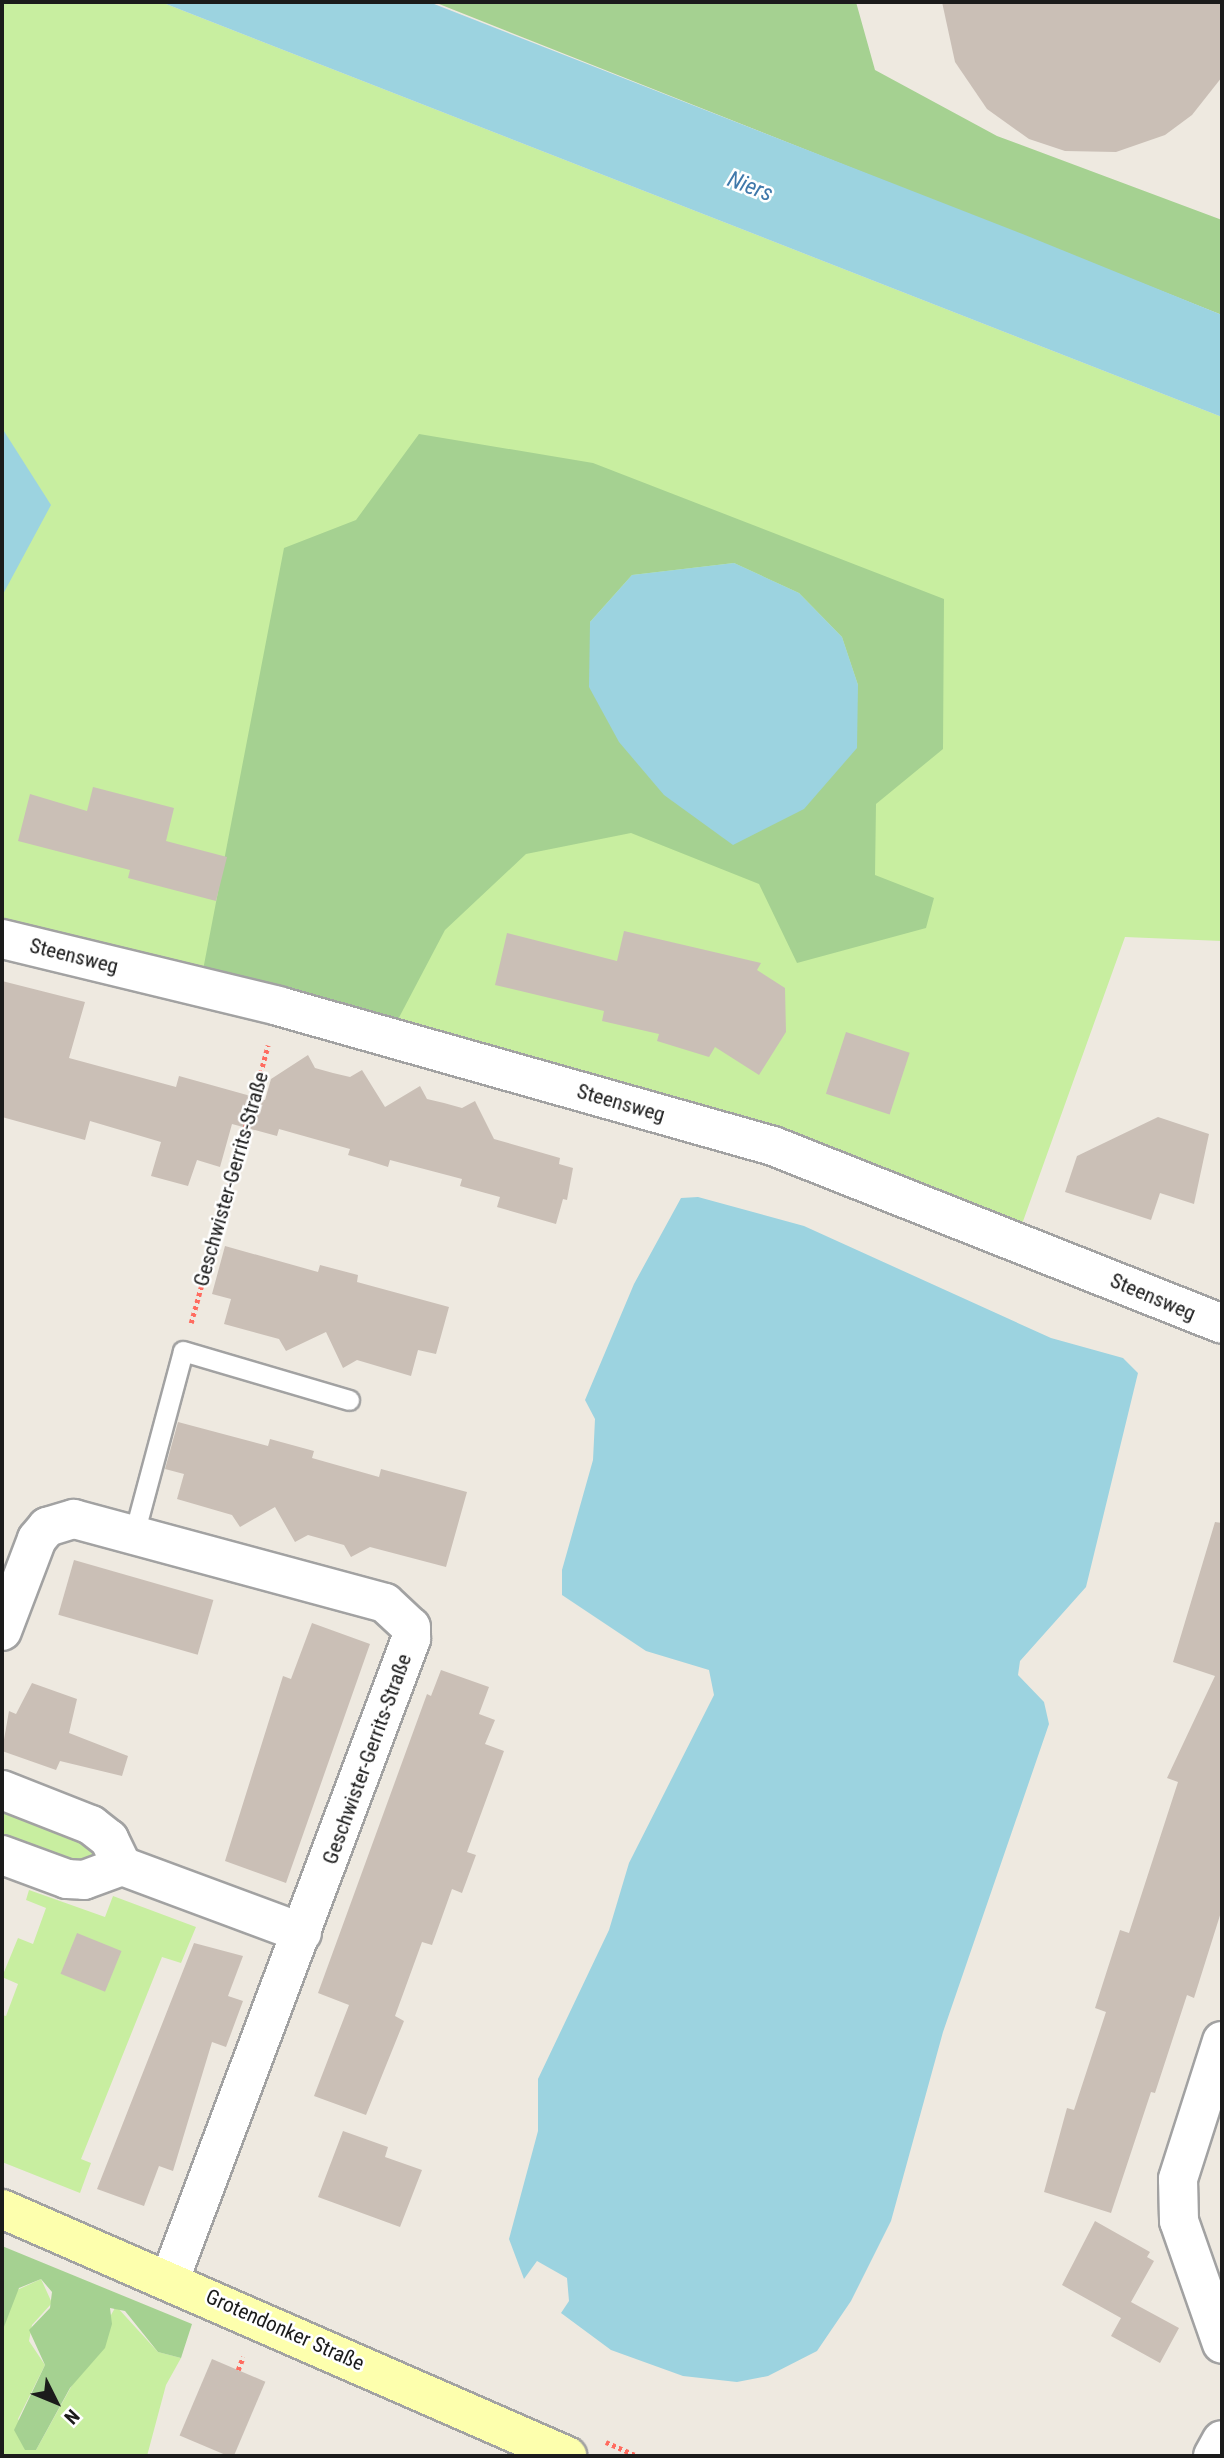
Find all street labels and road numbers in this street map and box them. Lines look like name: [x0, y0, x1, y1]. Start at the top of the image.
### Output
street label: Steensweg: [27, 933, 121, 979]
street label: Geschwister-Gerrits-Straße: [188, 1069, 274, 1289]
street label: Steensweg: [574, 1078, 668, 1128]
street label: Steensweg: [1106, 1268, 1200, 1326]
street label: Geschwister-Gerrits-Straße: [317, 1650, 417, 1868]
street label: Grotendonker Straße: [202, 2284, 368, 2376]

